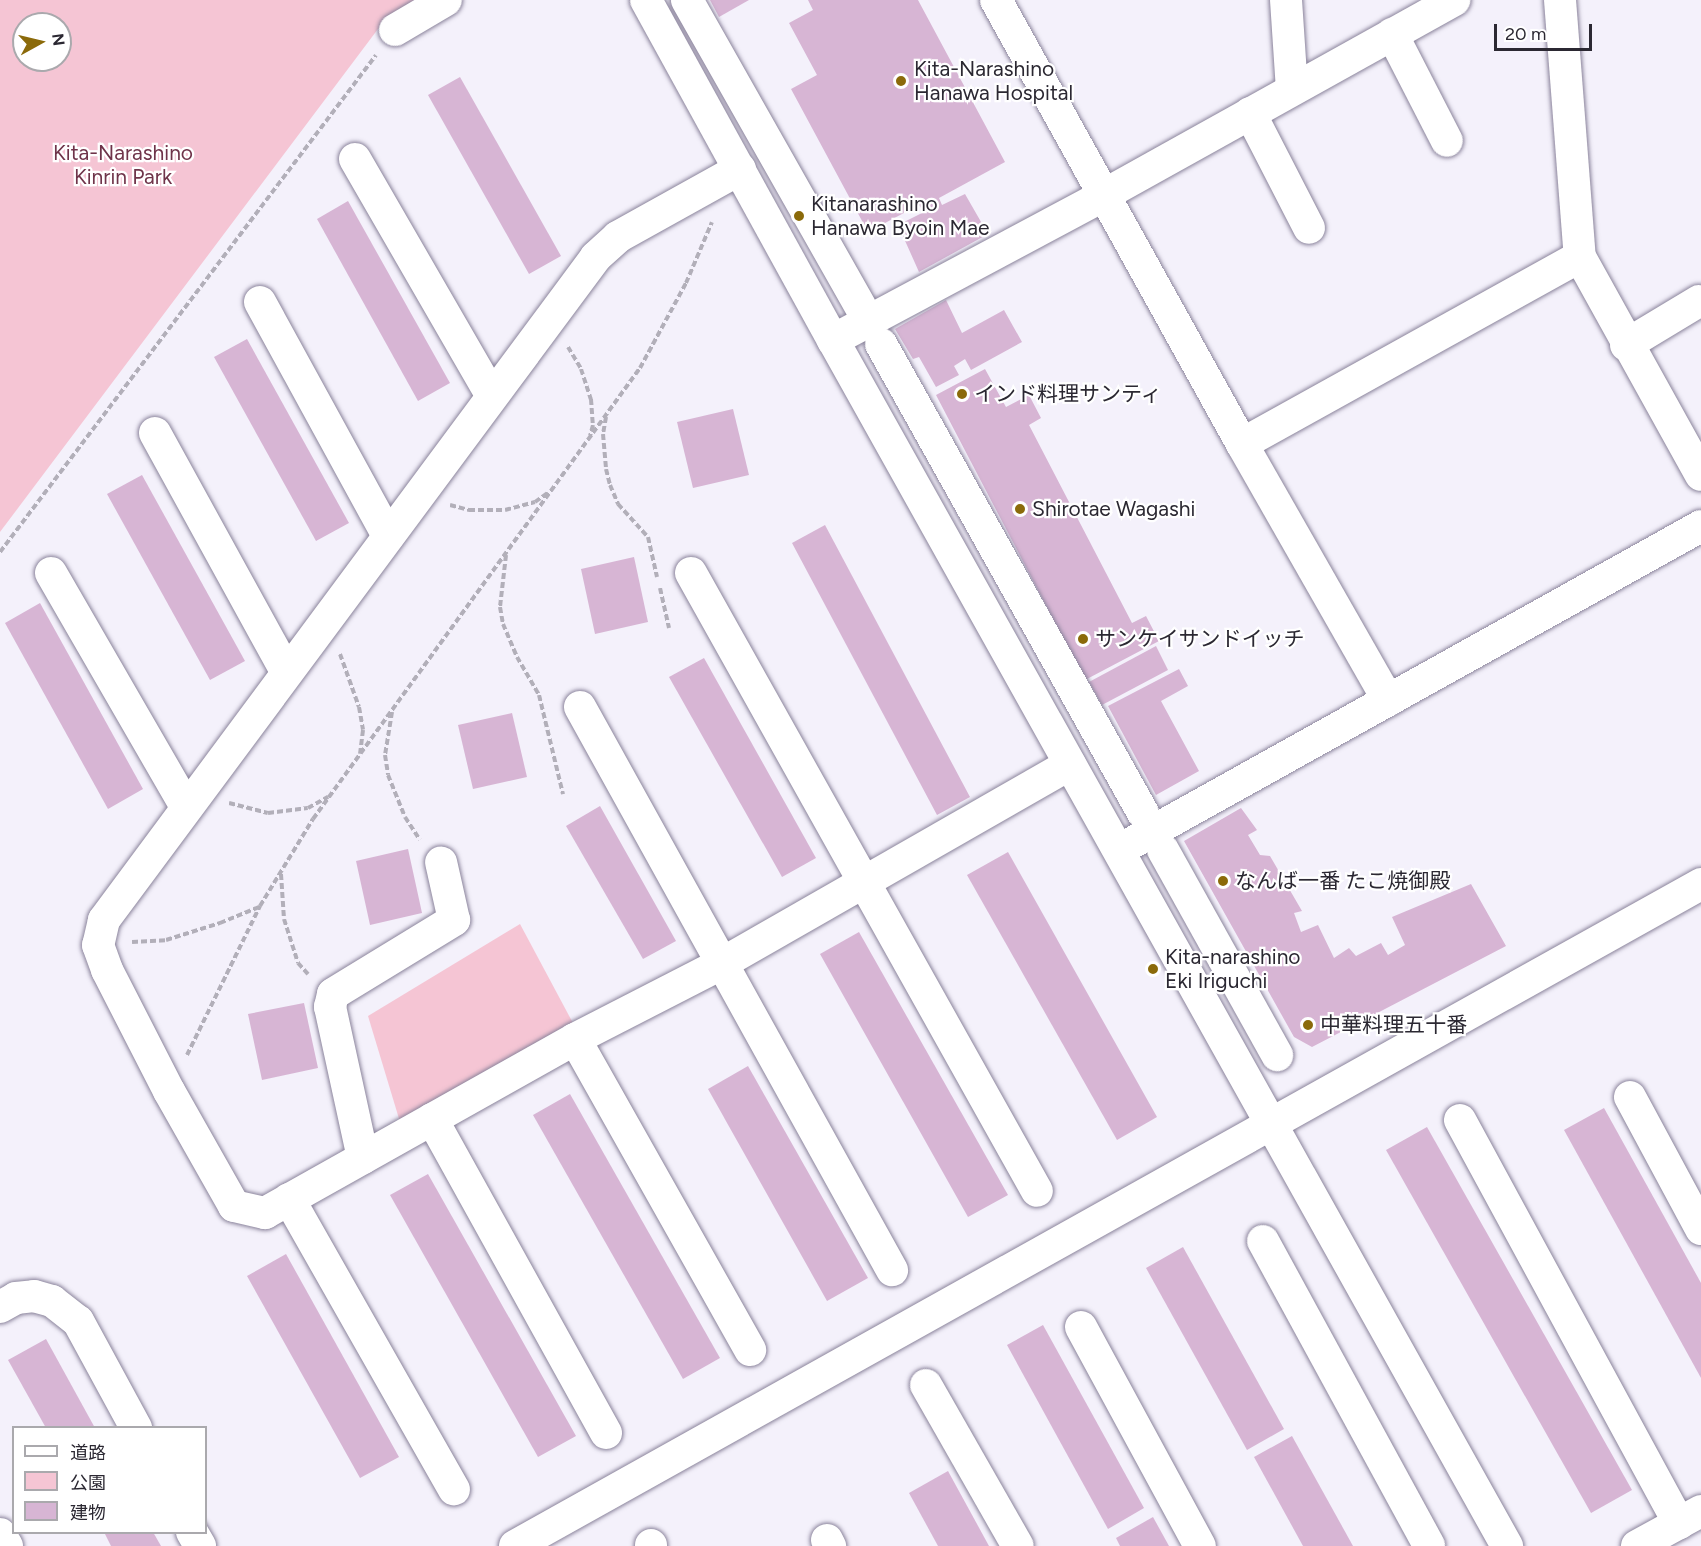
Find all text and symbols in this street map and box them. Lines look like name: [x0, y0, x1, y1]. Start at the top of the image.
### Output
north arrow: [12, 12, 72, 72]
scale bar: [1497, 12, 1594, 50]
text: 20 m: [1505, 23, 1546, 45]
text: N: [48, 32, 69, 47]
place label: Kita-Narashino Hanawa Hospital: [914, 56, 1073, 106]
marker: Kita-Narashino Hanawa Hospital: [892, 72, 910, 90]
park label: Kita-Narashino Kinrin Park: [53, 140, 193, 190]
place label: Kitanarashino Hanawa Byoin Mae: [811, 191, 989, 241]
marker: Kitanarashino Hanawa Byoin Mae: [792, 209, 806, 223]
place label: インド料理サンティ: [974, 381, 1163, 407]
marker: インド料理サンティ: [955, 387, 969, 401]
place label: Shirotae Wagashi: [1032, 496, 1195, 522]
marker: Shirotae Wagashi: [1013, 502, 1027, 516]
place label: サンケイサンドイッチ: [1095, 626, 1305, 652]
marker: サンケイサンドイッチ: [1076, 632, 1090, 646]
place label: なんば一番 たこ焼御殿: [1235, 868, 1450, 894]
marker: なんば一番 たこ焼御殿: [1216, 874, 1230, 888]
place label: Kita-narashino Eki Iriguchi: [1165, 944, 1301, 994]
marker: Kita-narashino Eki Iriguchi: [1146, 962, 1160, 976]
place label: 中華料理五十番: [1320, 1012, 1467, 1038]
marker: 中華料理五十番: [1301, 1018, 1315, 1032]
legend: [12, 1426, 207, 1534]
text: 道路: [70, 1442, 106, 1464]
text: 公園: [70, 1472, 106, 1494]
text: 建物: [70, 1502, 106, 1524]

